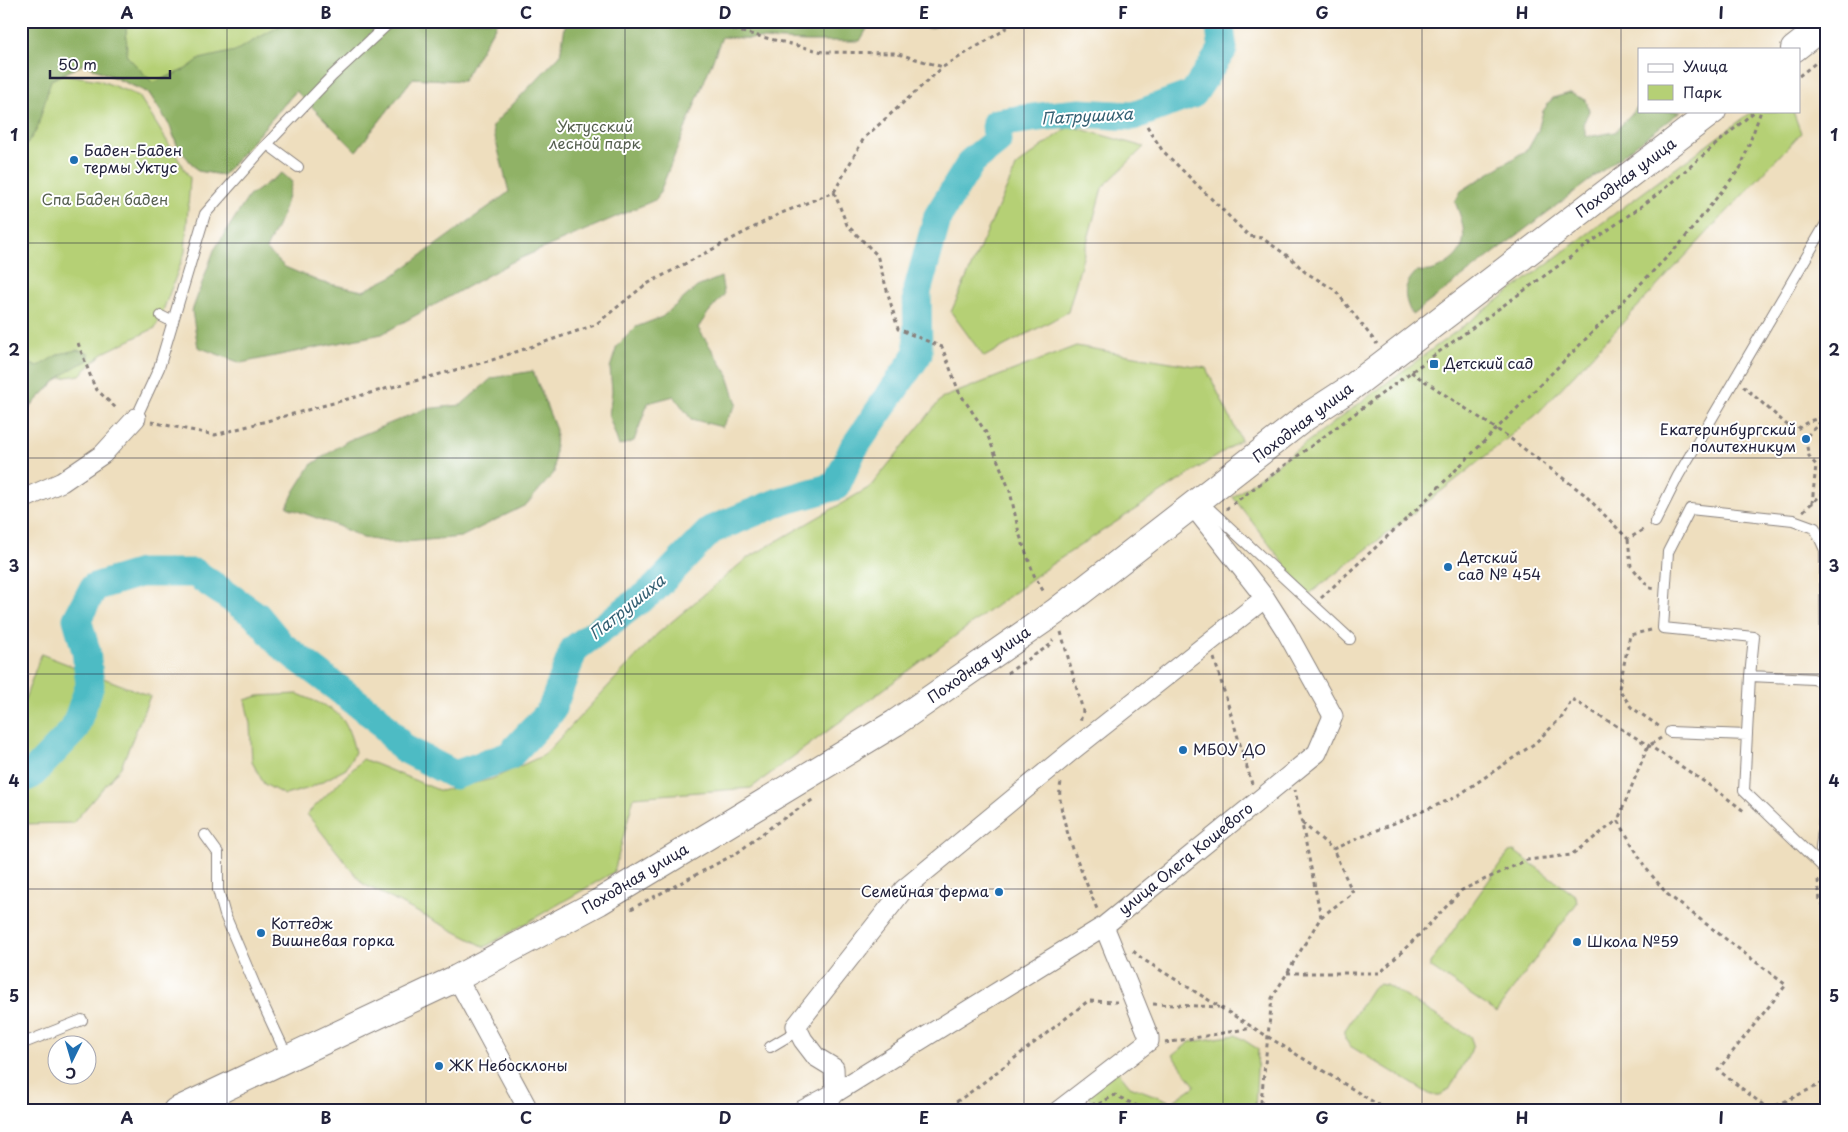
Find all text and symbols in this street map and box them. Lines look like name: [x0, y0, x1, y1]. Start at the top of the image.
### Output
text: A: [121, 0, 134, 24]
text: B: [321, 0, 332, 24]
text: C: [520, 0, 532, 24]
text: D: [719, 0, 731, 24]
text: E: [919, 0, 929, 24]
text: F: [1118, 0, 1128, 24]
text: G: [1315, 0, 1329, 24]
text: H: [1516, 0, 1528, 24]
text: I: [1718, 0, 1724, 24]
scale bar: [50, 48, 170, 80]
legend: [1638, 48, 1800, 112]
text: 50 m: [58, 52, 97, 75]
text: Улица: [1683, 54, 1728, 77]
text: Парк: [1683, 80, 1722, 103]
water label: Патрушиха: [1040, 101, 1134, 129]
park label: Уктусский лесной парк: [549, 114, 641, 154]
text: 1: [10, 122, 18, 146]
text: 1: [1830, 122, 1838, 146]
street label: Походная улица: [1570, 131, 1681, 222]
place label: Баден-Баден термы Уктус: [84, 138, 182, 178]
marker: Баден-Баден термы Уктус: [68, 154, 80, 166]
park label: Спа Баден баден: [42, 187, 168, 210]
text: 2: [8, 337, 20, 361]
text: 2: [1828, 337, 1840, 361]
place label: Детский сад: [1443, 351, 1533, 374]
marker: Детский сад: [1428, 358, 1440, 370]
street label: Походная улица: [1247, 376, 1358, 467]
place label: Екатеринбургский политехникум: [1660, 417, 1796, 457]
marker: Екатеринбургский политехникум: [1800, 433, 1812, 445]
place label: Детский сад № 454: [1457, 545, 1541, 585]
text: 3: [9, 553, 19, 577]
text: 3: [1829, 553, 1839, 577]
marker: Детский сад № 454: [1442, 561, 1454, 573]
water label: Патрушиха: [583, 567, 670, 644]
street label: Походная улица: [922, 619, 1035, 708]
place label: МБОУ ДО: [1193, 737, 1266, 760]
marker: МБОУ ДО: [1177, 744, 1189, 756]
text: 4: [9, 768, 20, 792]
text: 4: [1829, 768, 1840, 792]
street label: улица Олега Кошевого: [1113, 796, 1257, 919]
street label: Походная улица: [576, 836, 693, 919]
place label: Семейная ферма: [861, 879, 990, 902]
marker: Семейная ферма: [993, 886, 1005, 898]
place label: Коттедж Вишневая горка: [271, 911, 395, 951]
marker: Коттедж Вишневая горка: [255, 927, 267, 939]
place label: Школа №59: [1587, 929, 1679, 952]
marker: Школа №59: [1571, 936, 1583, 948]
text: 5: [9, 983, 19, 1007]
text: 5: [1829, 983, 1839, 1007]
north arrow: [48, 1034, 98, 1084]
place label: ЖК Небосклоны: [448, 1053, 568, 1076]
marker: ЖК Небосклоны: [433, 1060, 445, 1072]
text: С: [65, 1063, 77, 1084]
text: A: [121, 1105, 134, 1129]
text: B: [321, 1105, 332, 1129]
text: C: [520, 1105, 532, 1129]
text: D: [719, 1105, 731, 1129]
text: E: [919, 1105, 929, 1129]
text: F: [1118, 1105, 1128, 1129]
text: G: [1315, 1105, 1329, 1129]
text: H: [1516, 1105, 1528, 1129]
text: I: [1718, 1105, 1724, 1129]

